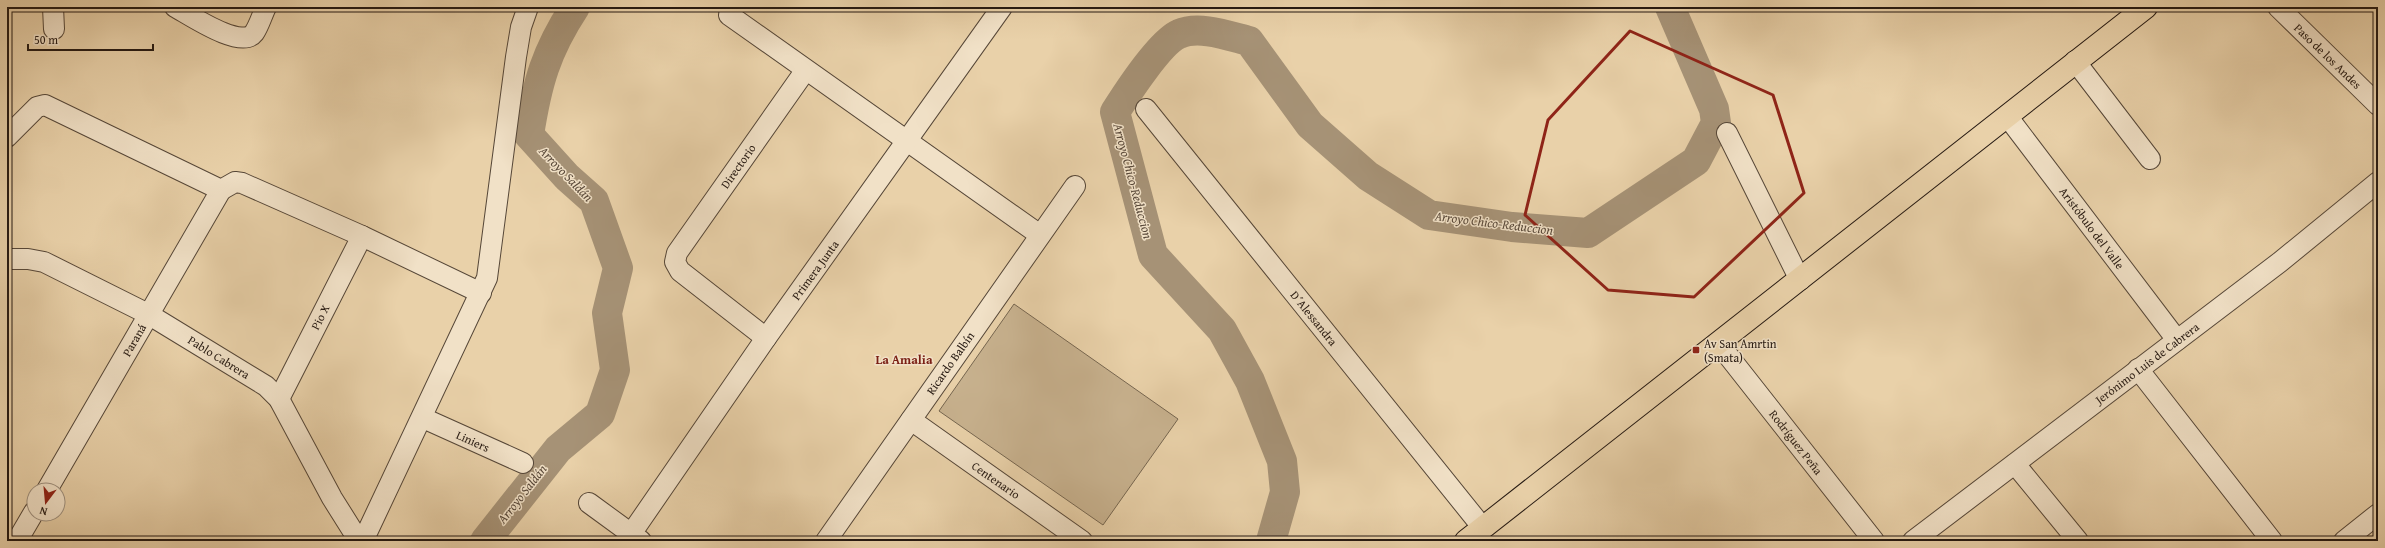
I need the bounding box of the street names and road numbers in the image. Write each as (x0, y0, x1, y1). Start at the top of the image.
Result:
street label: Paso de los Andes (2290, 19, 2366, 93)
street label: Directorio (716, 140, 760, 192)
street label: Aristóbulo del Valle (2055, 183, 2129, 273)
street label: Primera Junta (787, 236, 843, 303)
street label: D´Alessandra (1287, 287, 1342, 349)
street label: Pio X (307, 301, 334, 332)
street label: Jerónimo Luis de Cabrera (2090, 318, 2203, 409)
street label: Paraná (118, 320, 150, 359)
street label: Ricardo Balbín (922, 328, 978, 398)
street label: Pablo Cabrera (185, 331, 253, 383)
street label: Rodríguez Peña (1765, 406, 1827, 478)
street label: Liniers (454, 426, 493, 456)
street label: Centenario (968, 457, 1024, 503)

